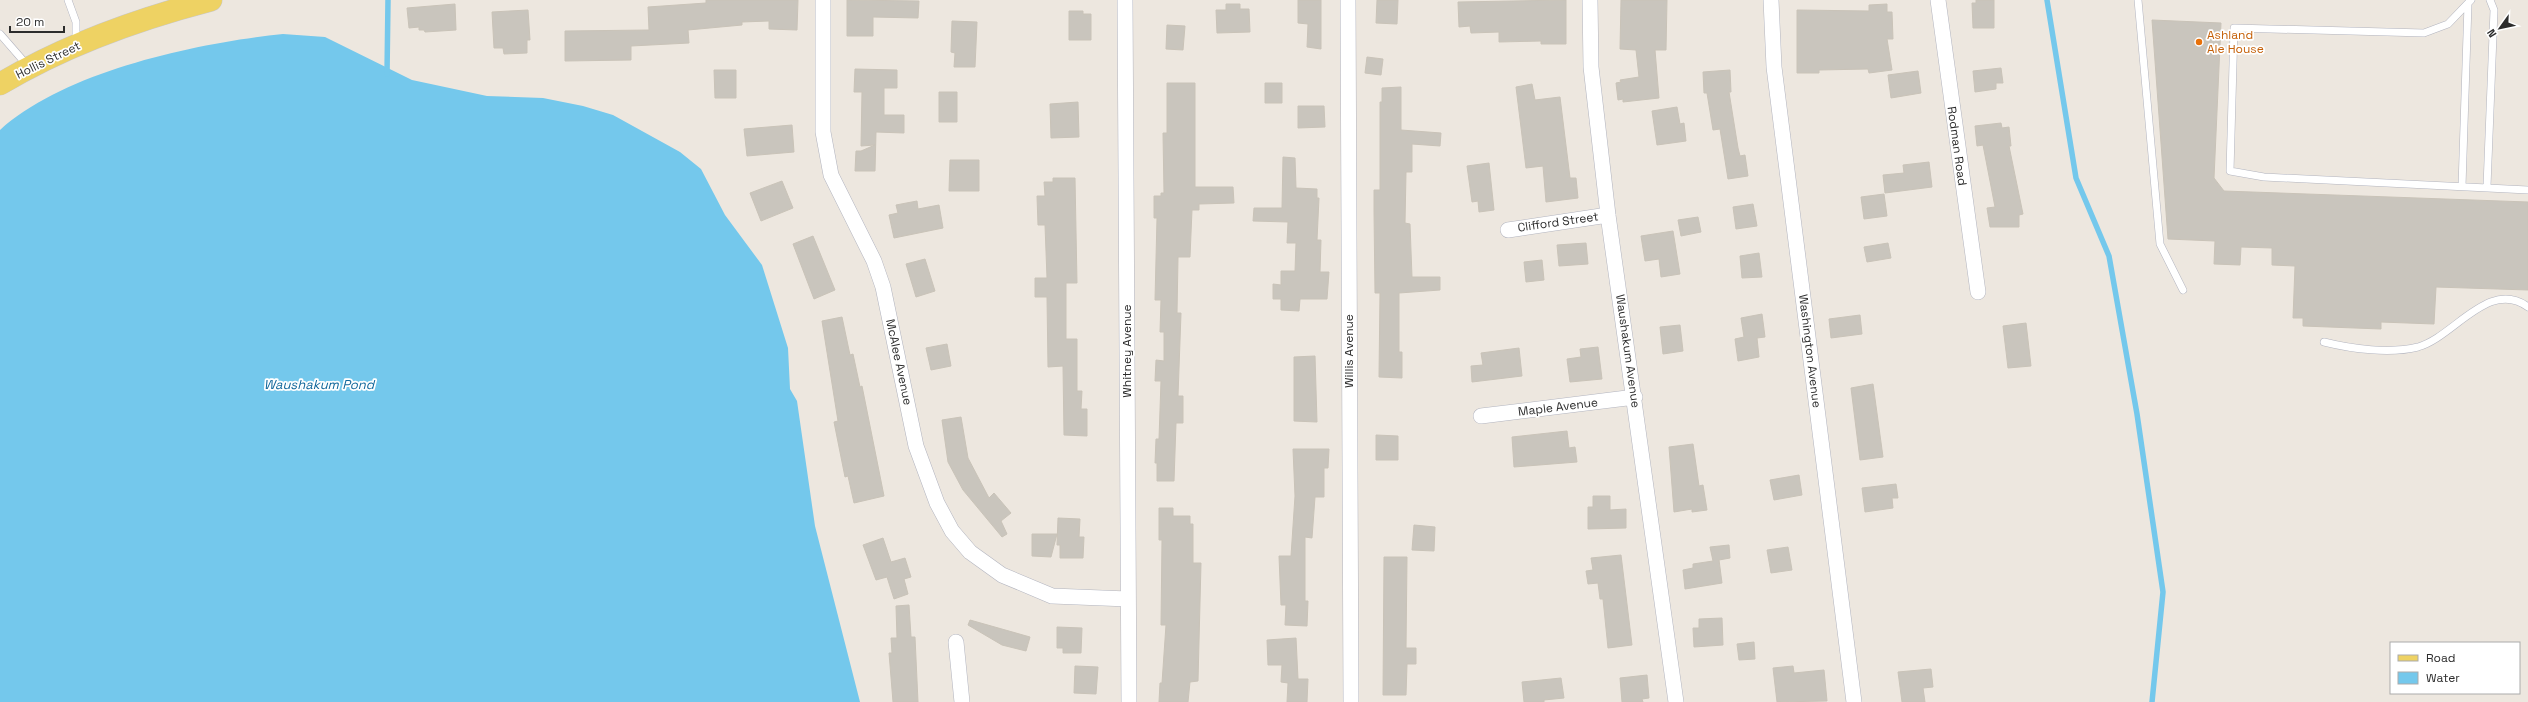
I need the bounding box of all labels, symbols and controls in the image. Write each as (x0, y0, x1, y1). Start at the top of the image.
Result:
scale bar (10, 8, 64, 34)
north arrow (2480, 8, 2520, 48)
text: 20 m (16, 14, 44, 30)
place label: Ashland Ale House (2207, 27, 2264, 57)
text: N (2484, 27, 2499, 40)
street label: Hollis Street (13, 37, 83, 83)
marker: Ashland Ale House (2194, 37, 2204, 47)
street label: Rodman Road (1944, 105, 1970, 187)
street label: Clifford Street (1516, 208, 1600, 236)
street label: Waushakum Avenue (1612, 293, 1644, 409)
street label: Washington Avenue (1795, 293, 1825, 409)
street label: Whitney Avenue (1119, 304, 1135, 398)
street label: Willis Avenue (1341, 314, 1357, 388)
street label: McAlee Avenue (882, 318, 916, 406)
water label: Waushakum Pond (264, 376, 376, 393)
street label: Maple Avenue (1517, 394, 1599, 420)
legend (2390, 642, 2520, 694)
text: Road (2426, 650, 2455, 666)
text: Water (2426, 670, 2460, 686)

